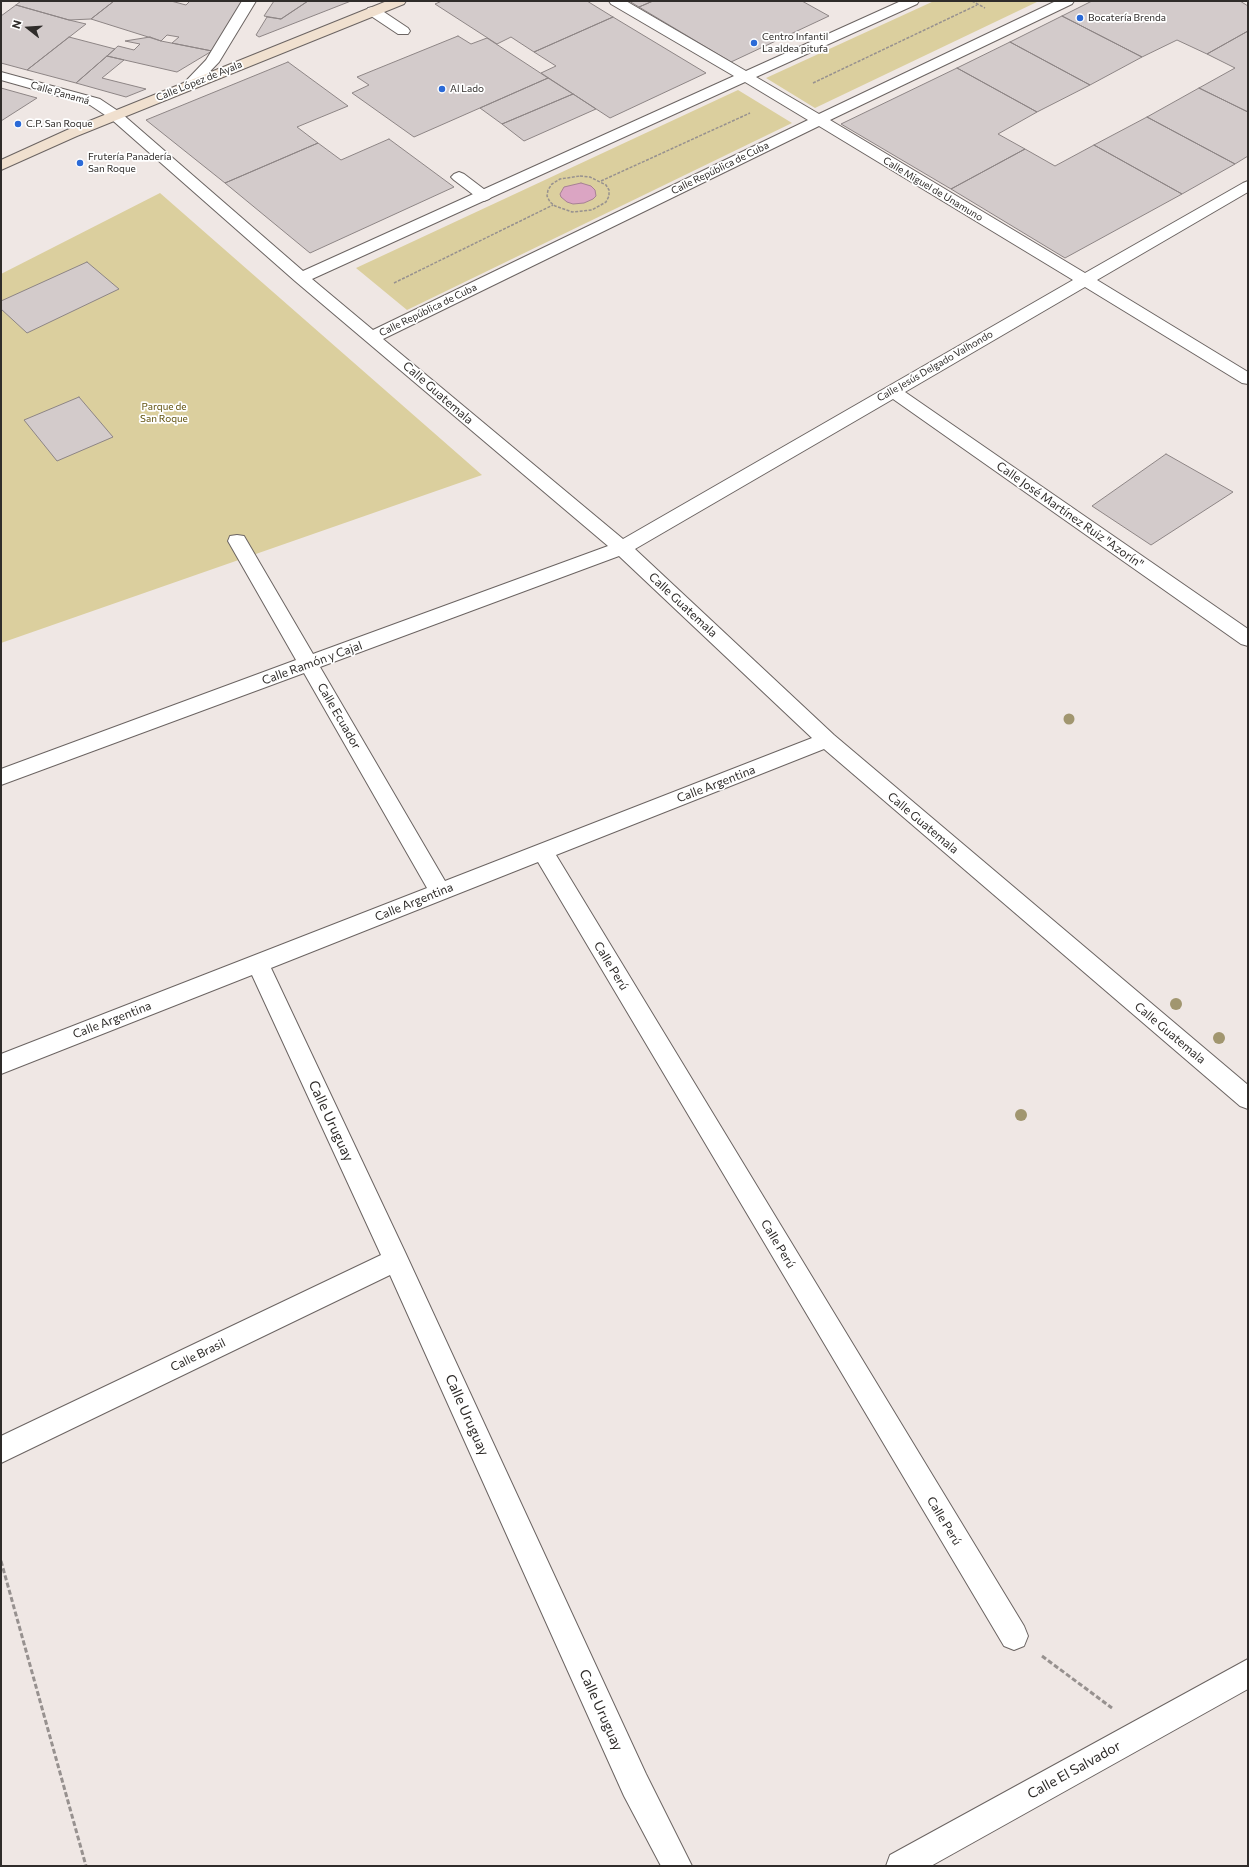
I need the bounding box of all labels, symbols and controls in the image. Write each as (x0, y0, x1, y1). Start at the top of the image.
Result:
north arrow (8, 8, 48, 48)
place label: Bocatería Brenda (1088, 12, 1166, 24)
marker: Bocatería Brenda (1075, 13, 1085, 23)
text: N (9, 19, 23, 30)
place label: Centro Infantil La aldea pitufa (762, 31, 828, 54)
marker: Centro Infantil La aldea pitufa (749, 38, 759, 48)
street label: Calle López de Ayala (154, 58, 244, 104)
street label: Calle Panamá (29, 79, 91, 107)
place label: Al Lado (450, 83, 484, 95)
marker: Al Lado (437, 84, 447, 94)
place label: C.P. San Roque (26, 118, 93, 130)
marker: C.P. San Roque (13, 119, 23, 129)
street label: Calle República de Cuba (669, 139, 771, 197)
place label: Frutería Panadería San Roque (88, 151, 171, 174)
street label: Calle Miguel de Unamuno (881, 154, 985, 224)
marker: Frutería Panadería San Roque (75, 158, 85, 168)
street label: Calle República de Cuba (377, 281, 479, 339)
street label: Calle Jesús Delgado Valhondo (875, 328, 995, 404)
street label: Calle Guatemala (400, 359, 476, 427)
park label: Parque de San Roque (140, 401, 188, 424)
street label: Calle José Martínez Ruiz "Azorín" (994, 459, 1146, 571)
street label: Calle Guatemala (646, 570, 720, 640)
street label: Calle Ramón y Cajal (260, 638, 364, 688)
street label: Calle Ecuador (314, 680, 364, 752)
street label: Calle Argentina (675, 762, 757, 806)
street label: Calle Guatemala (885, 789, 961, 857)
street label: Calle Argentina (373, 880, 455, 924)
street label: Calle Perú (591, 939, 631, 993)
street label: Calle Argentina (71, 998, 153, 1042)
street label: Calle Guatemala (1132, 999, 1208, 1067)
street label: Calle Uruguay (305, 1078, 357, 1164)
street label: Calle Perú (758, 1217, 798, 1271)
street label: Calle Brasil (168, 1335, 228, 1375)
street label: Calle Uruguay (442, 1372, 492, 1458)
street label: Calle Perú (924, 1494, 964, 1548)
street label: Calle Uruguay (576, 1667, 626, 1753)
street label: Calle El Salvador (1024, 1737, 1124, 1803)

